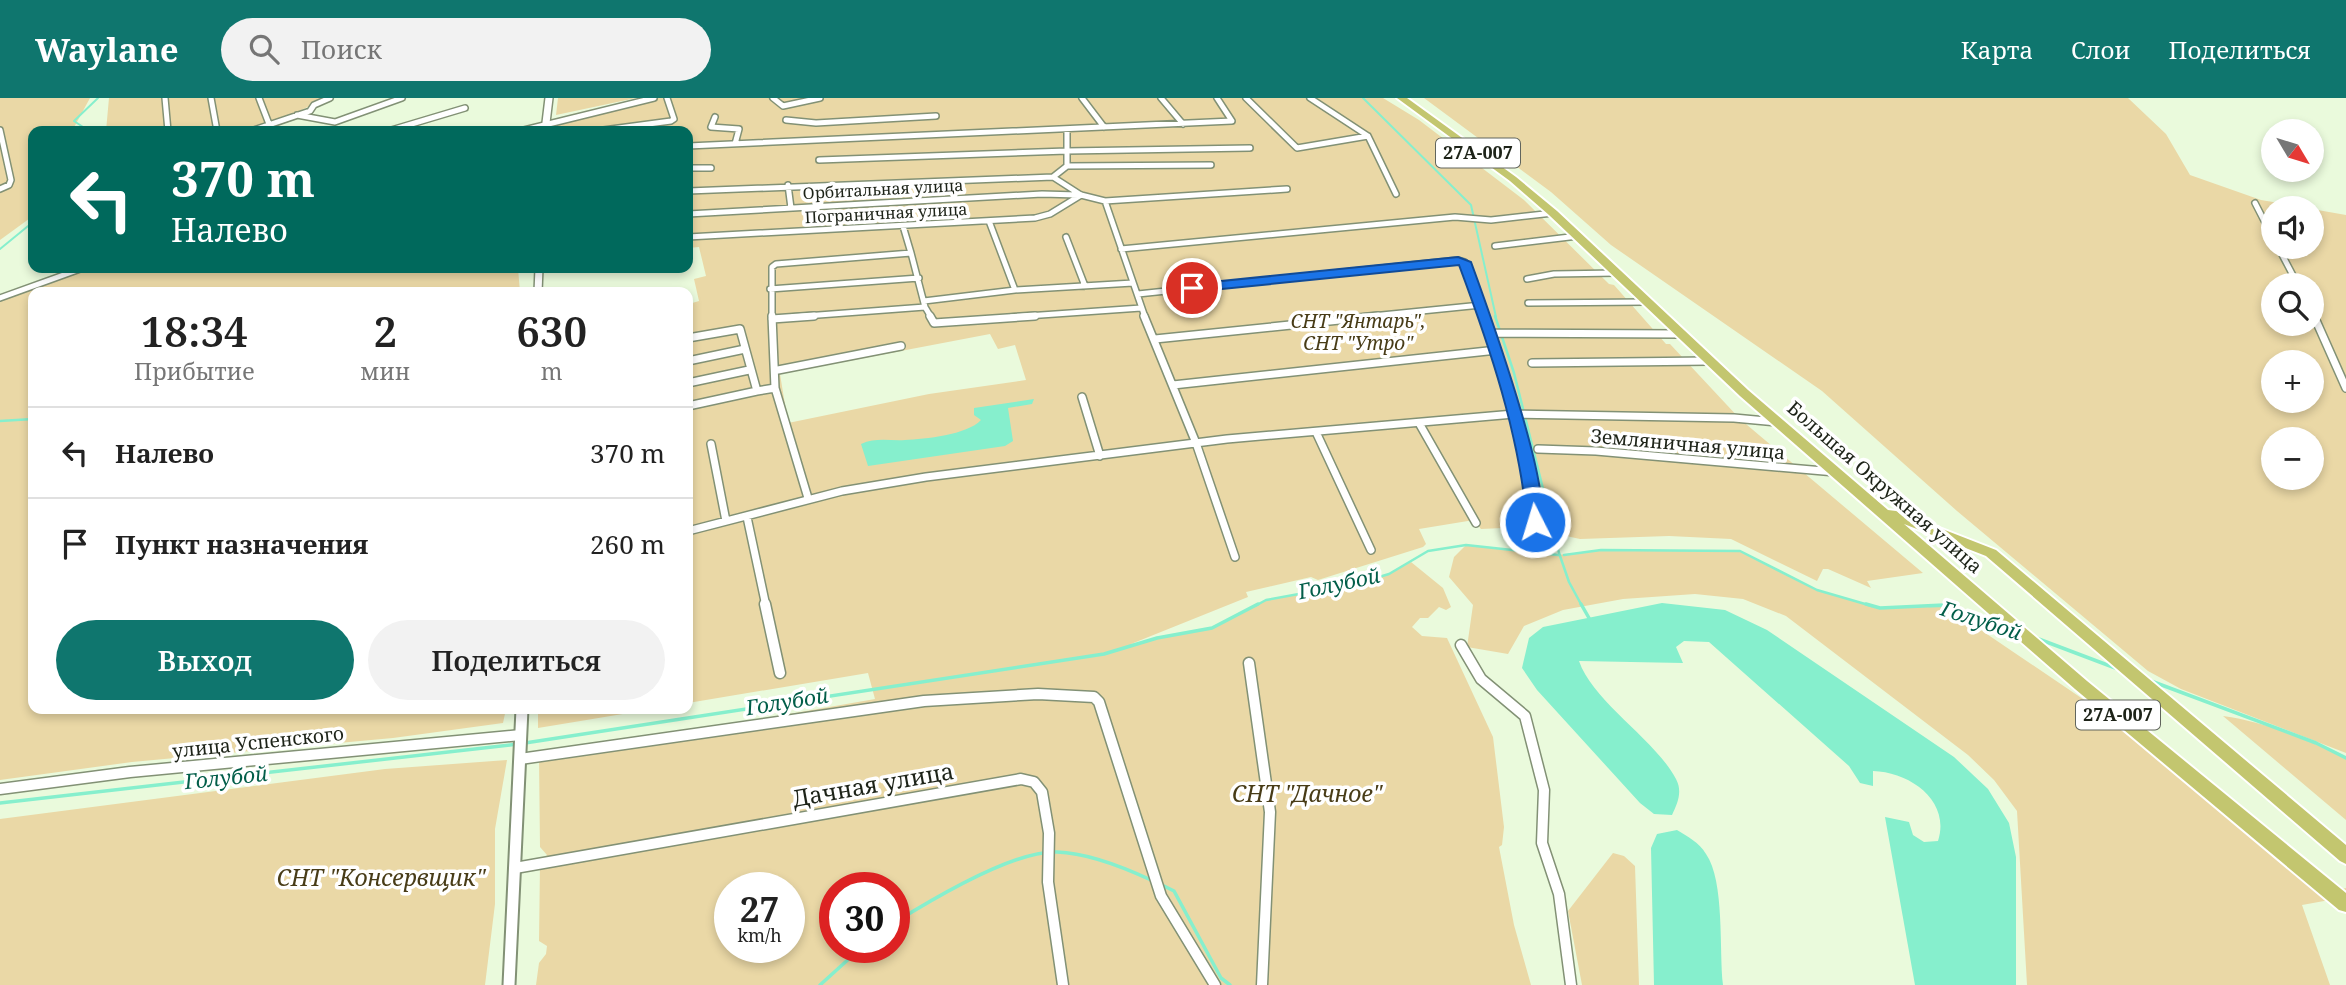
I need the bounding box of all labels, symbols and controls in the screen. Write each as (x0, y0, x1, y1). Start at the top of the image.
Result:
search box (221, 18, 711, 81)
text: Waylane (35, 27, 179, 72)
icon: search (245, 30, 283, 68)
text: Поиск (301, 31, 382, 67)
text: Карта (1961, 33, 2033, 66)
text: Слои (2071, 33, 2131, 66)
text: Поделиться (2169, 33, 2311, 66)
north arrow (2261, 119, 2324, 182)
map controls (2261, 119, 2324, 490)
road number: 27А-007 (1436, 138, 1520, 168)
text: 370 m (171, 145, 315, 211)
icon: left (56, 154, 147, 245)
street label: Орбитальная улица (802, 174, 964, 204)
button: sound (2261, 196, 2324, 259)
street label: Пограничная улица (804, 198, 968, 228)
text: Налево (171, 208, 288, 251)
pin (1162, 258, 1222, 318)
icon: arrive (1173, 269, 1211, 307)
button: search (2261, 273, 2324, 336)
text: 18:34 (141, 302, 248, 359)
text: 2 (373, 302, 397, 359)
text: 630 (516, 302, 587, 359)
park label: СНТ "Янтарь", СНТ "Утро" (1291, 308, 1425, 356)
button: + (2261, 350, 2324, 413)
text: Прибытие (134, 355, 254, 387)
text: мин (360, 355, 410, 387)
text: m (541, 355, 562, 387)
street label: Большая Окружная улица (1782, 395, 1988, 579)
street label: Земляничная улица (1590, 423, 1786, 465)
button: − (2261, 427, 2324, 490)
icon: left (56, 434, 94, 472)
text: Налево (115, 435, 214, 471)
text: 370 m (590, 435, 665, 471)
position arrow (1498, 485, 1572, 559)
icon: arrive (56, 525, 94, 563)
text: Пункт назначения (115, 526, 368, 562)
text: 260 m (590, 526, 665, 562)
water label: Голубой (1294, 561, 1383, 606)
water label: Голубой (1936, 594, 2026, 646)
button: Выход (56, 620, 354, 700)
button: Поделиться (368, 620, 665, 700)
water label: Голубой (742, 681, 831, 722)
road number: 27А-007 (2076, 700, 2160, 730)
street label: улица Успенского (171, 720, 345, 764)
street label: Дачная улица (790, 754, 956, 814)
water label: Голубой (182, 759, 269, 795)
park label: СНТ "Дачное" (1232, 777, 1384, 809)
park label: СНТ "Консервщик" (277, 861, 487, 893)
speed limit sign: 30 (819, 872, 910, 963)
text: 27 (740, 885, 779, 932)
text: km/h (737, 923, 782, 947)

